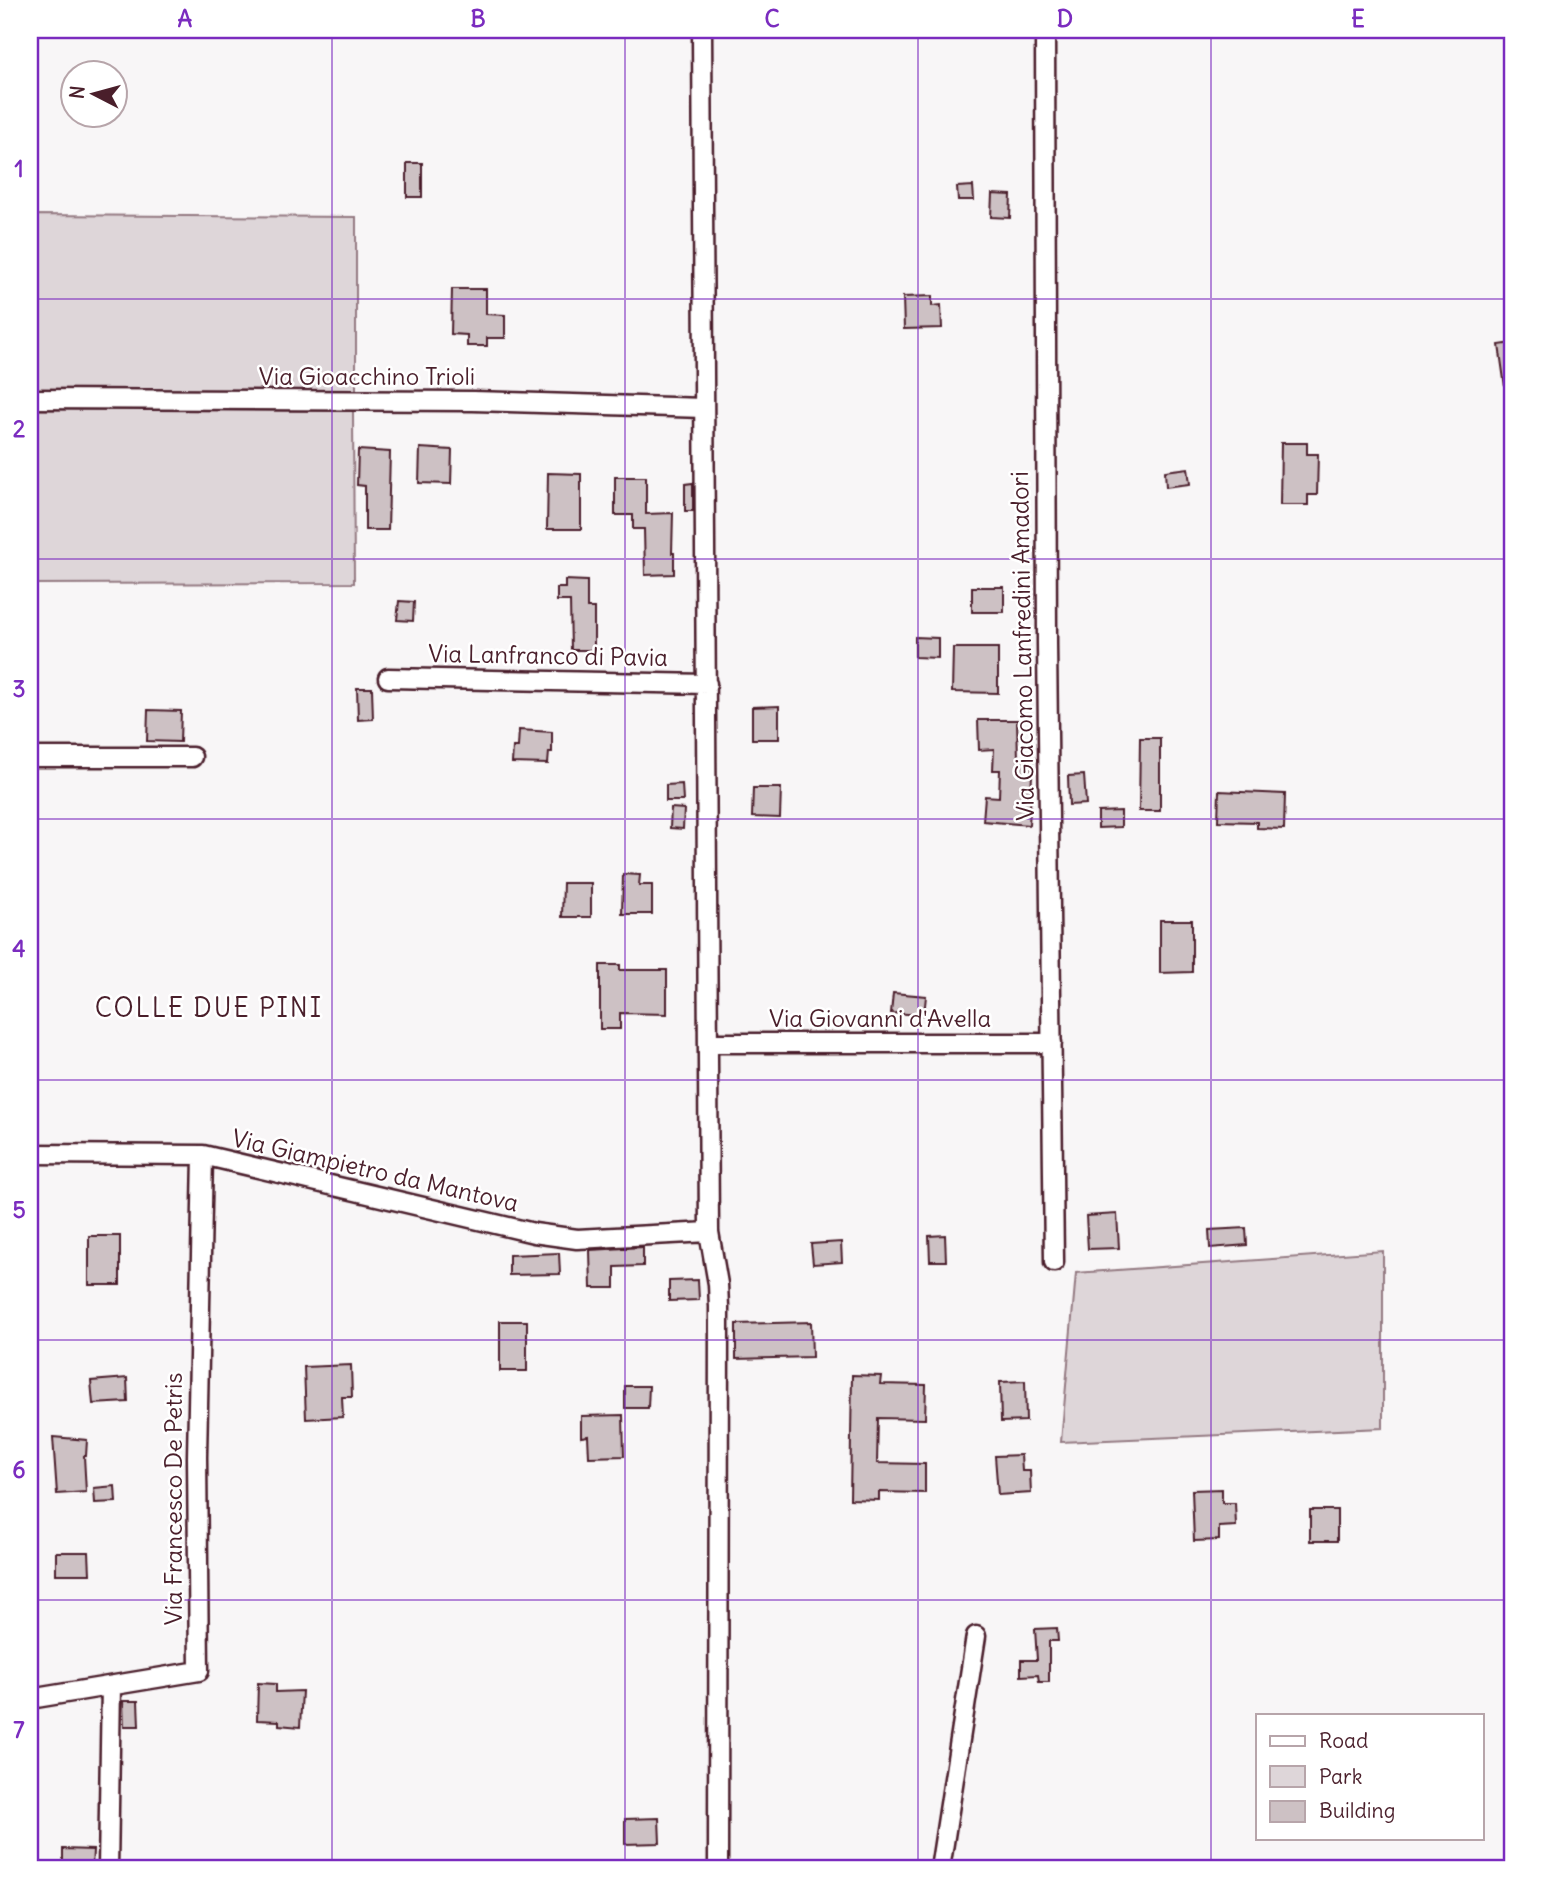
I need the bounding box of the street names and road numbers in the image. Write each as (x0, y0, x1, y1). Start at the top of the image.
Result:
street label: Via Gioacchino Trioli (259, 361, 475, 391)
street label: Via Giacomo Lanfredini Amadori (1004, 471, 1040, 821)
street label: Via Lanfranco di Pavia (428, 638, 668, 672)
street label: Via Giovanni d'Avella (769, 1003, 991, 1033)
street label: Via Giampietro da Mantova (229, 1122, 521, 1218)
street label: Via Francesco De Petris (158, 1373, 188, 1625)

